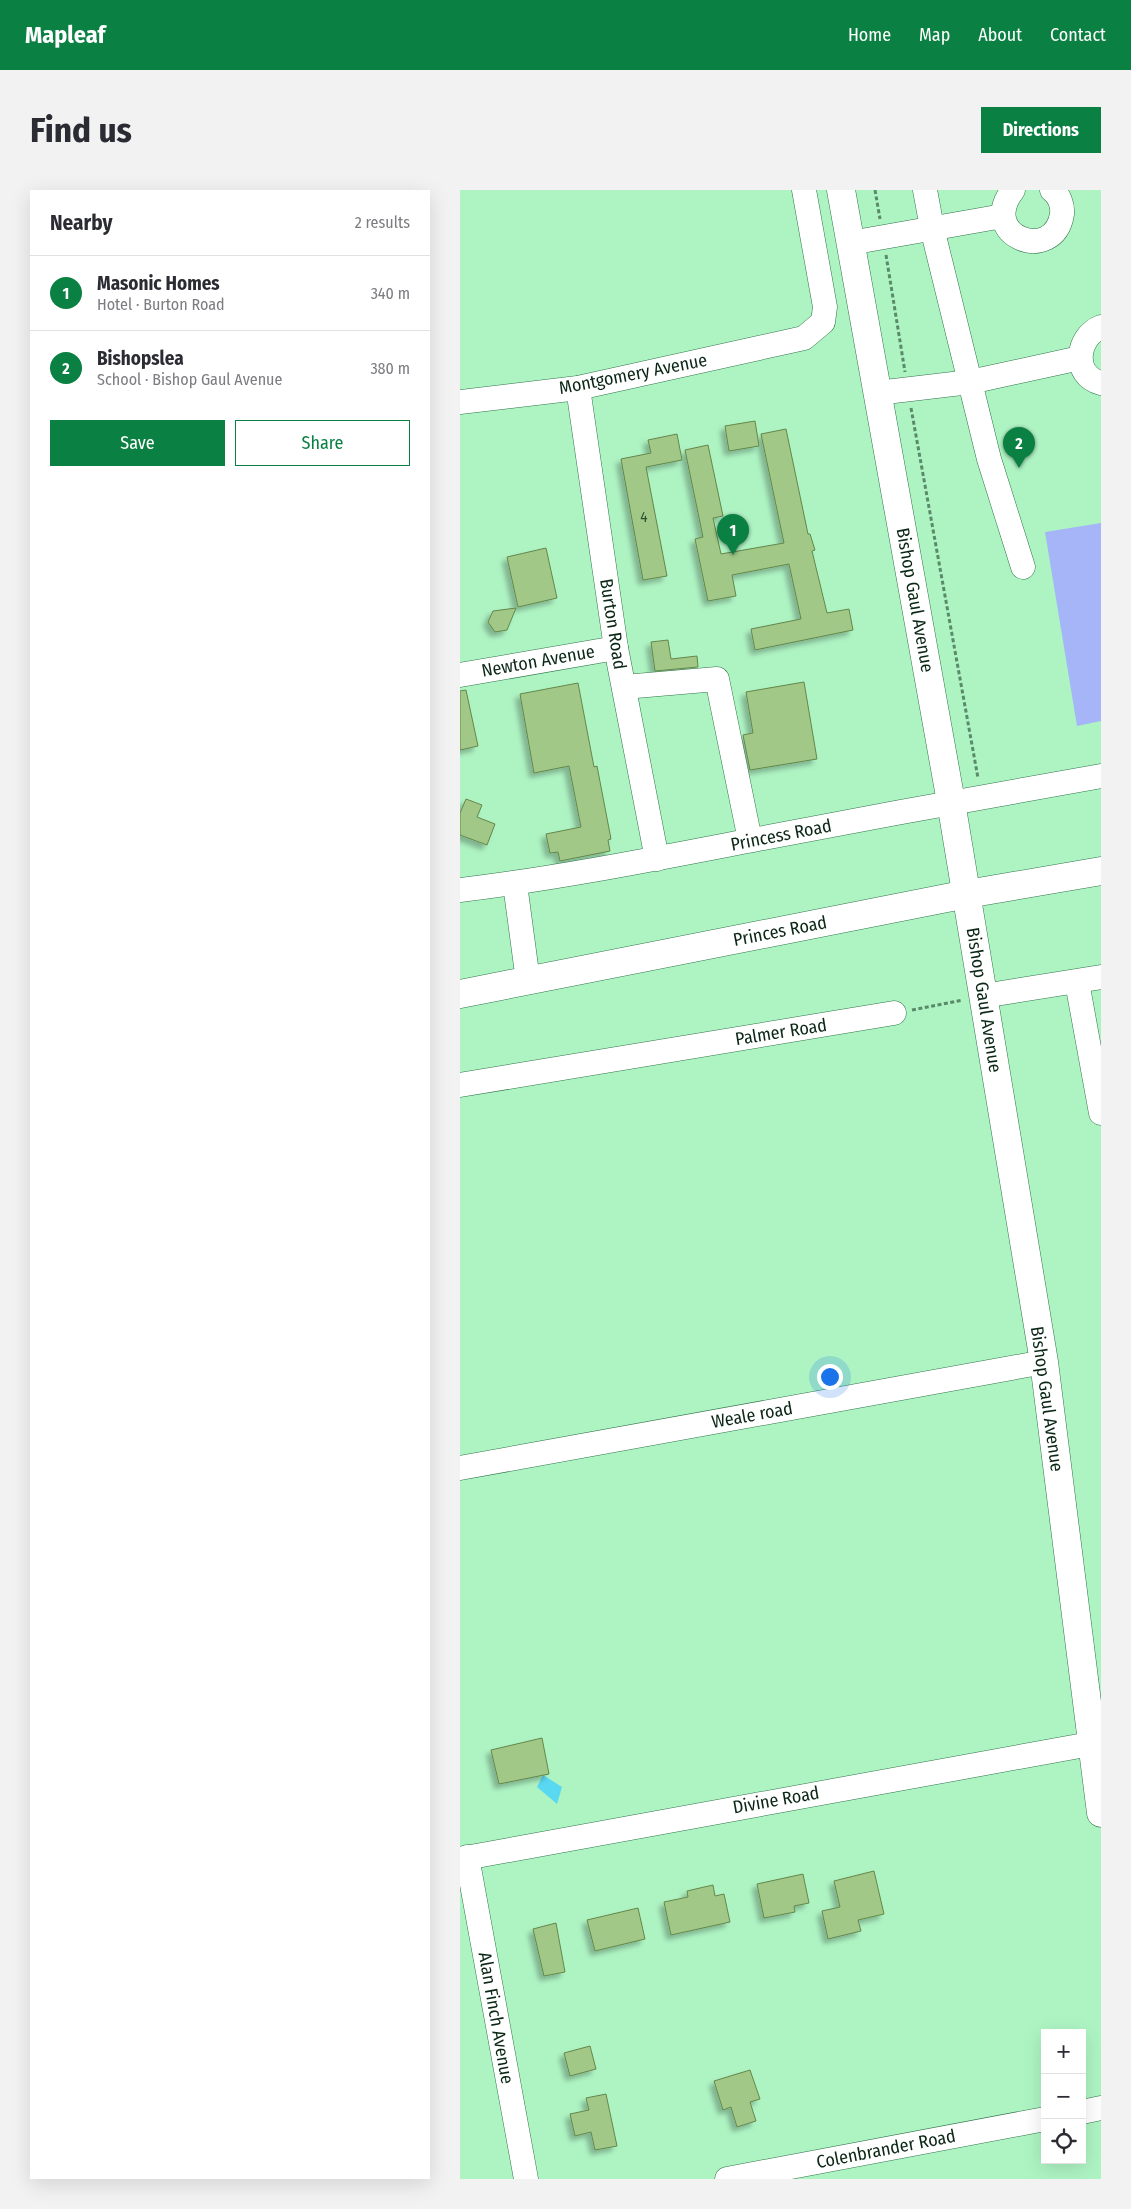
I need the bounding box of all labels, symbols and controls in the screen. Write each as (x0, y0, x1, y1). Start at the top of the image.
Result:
text: Mapleaf (25, 21, 105, 49)
text: Home (848, 24, 891, 46)
text: Map (919, 24, 950, 46)
text: About (978, 24, 1022, 46)
text: Contact (1050, 24, 1106, 46)
button: Directions (981, 107, 1101, 153)
text: Find us (30, 109, 132, 151)
text: Nearby (50, 210, 112, 236)
text: 2 results (355, 213, 410, 232)
text: Masonic Homes (97, 272, 220, 295)
text: 1 (63, 284, 69, 303)
text: 340 m (371, 284, 410, 303)
text: Hotel · Burton Road (97, 295, 225, 314)
text: Bishopslea (97, 347, 184, 370)
street label: Montgomery Avenue (557, 349, 709, 399)
text: 2 (62, 359, 70, 378)
text: 380 m (370, 359, 410, 378)
text: School · Bishop Gaul Avenue (97, 370, 282, 389)
button: Save (50, 420, 225, 466)
button: Share (235, 420, 410, 466)
pin: 2 (1003, 427, 1035, 468)
house number: 4 (640, 508, 648, 526)
pin: 1 (717, 514, 749, 555)
street label: Bishop Gaul Avenue (891, 526, 939, 674)
street label: Burton Road (595, 577, 631, 671)
street label: Newton Avenue (480, 640, 596, 682)
street label: Princess Road (729, 814, 833, 856)
street label: Princes Road (731, 911, 829, 951)
street label: Bishop Gaul Avenue (962, 926, 1006, 1074)
street label: Palmer Road (734, 1014, 828, 1050)
street label: Bishop Gaul Avenue (1026, 1325, 1068, 1473)
your location (817, 1364, 843, 1390)
street label: Weale road (710, 1397, 794, 1433)
street label: Divine Road (731, 1782, 821, 1818)
street label: Alan Finch Avenue (474, 1950, 518, 2086)
map controls (1041, 2029, 1086, 2164)
button: + (1041, 2029, 1086, 2074)
button: − (1041, 2074, 1086, 2119)
button: locate (1041, 2119, 1086, 2164)
street label: Colenbrander Road (815, 2125, 957, 2173)

